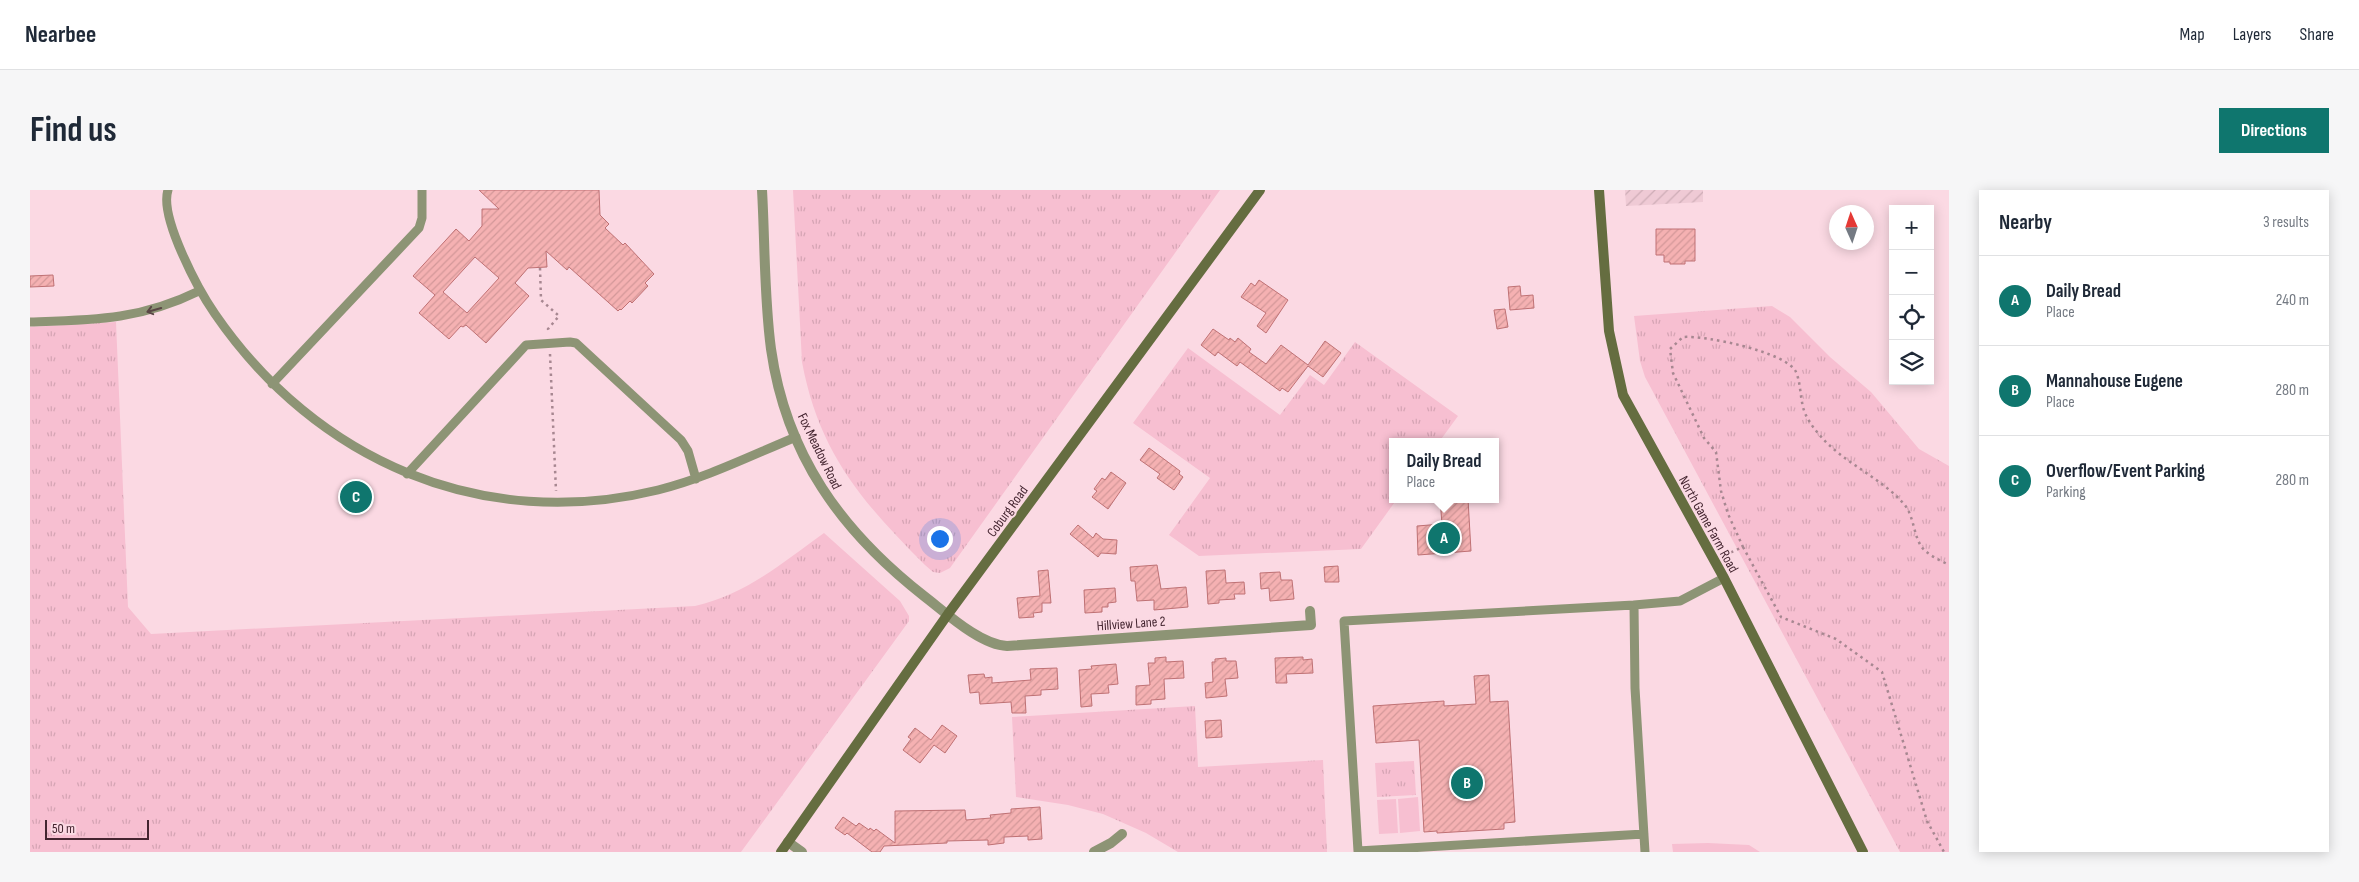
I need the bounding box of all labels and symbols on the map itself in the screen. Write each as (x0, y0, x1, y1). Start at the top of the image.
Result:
north arrow (1829, 205, 1874, 250)
one-way arrow (146, 305, 162, 315)
street label: Fox Meadow Road (794, 410, 845, 492)
street label: North Game Farm Road (1675, 473, 1742, 576)
pin: C (340, 478, 372, 516)
street label: Coburg Road (983, 482, 1032, 540)
pin: A (1428, 519, 1460, 557)
your location (927, 526, 953, 552)
street label: Hillview Lane 2 (1096, 613, 1166, 634)
pin: B (1451, 764, 1483, 802)
scale bar (45, 817, 149, 840)

